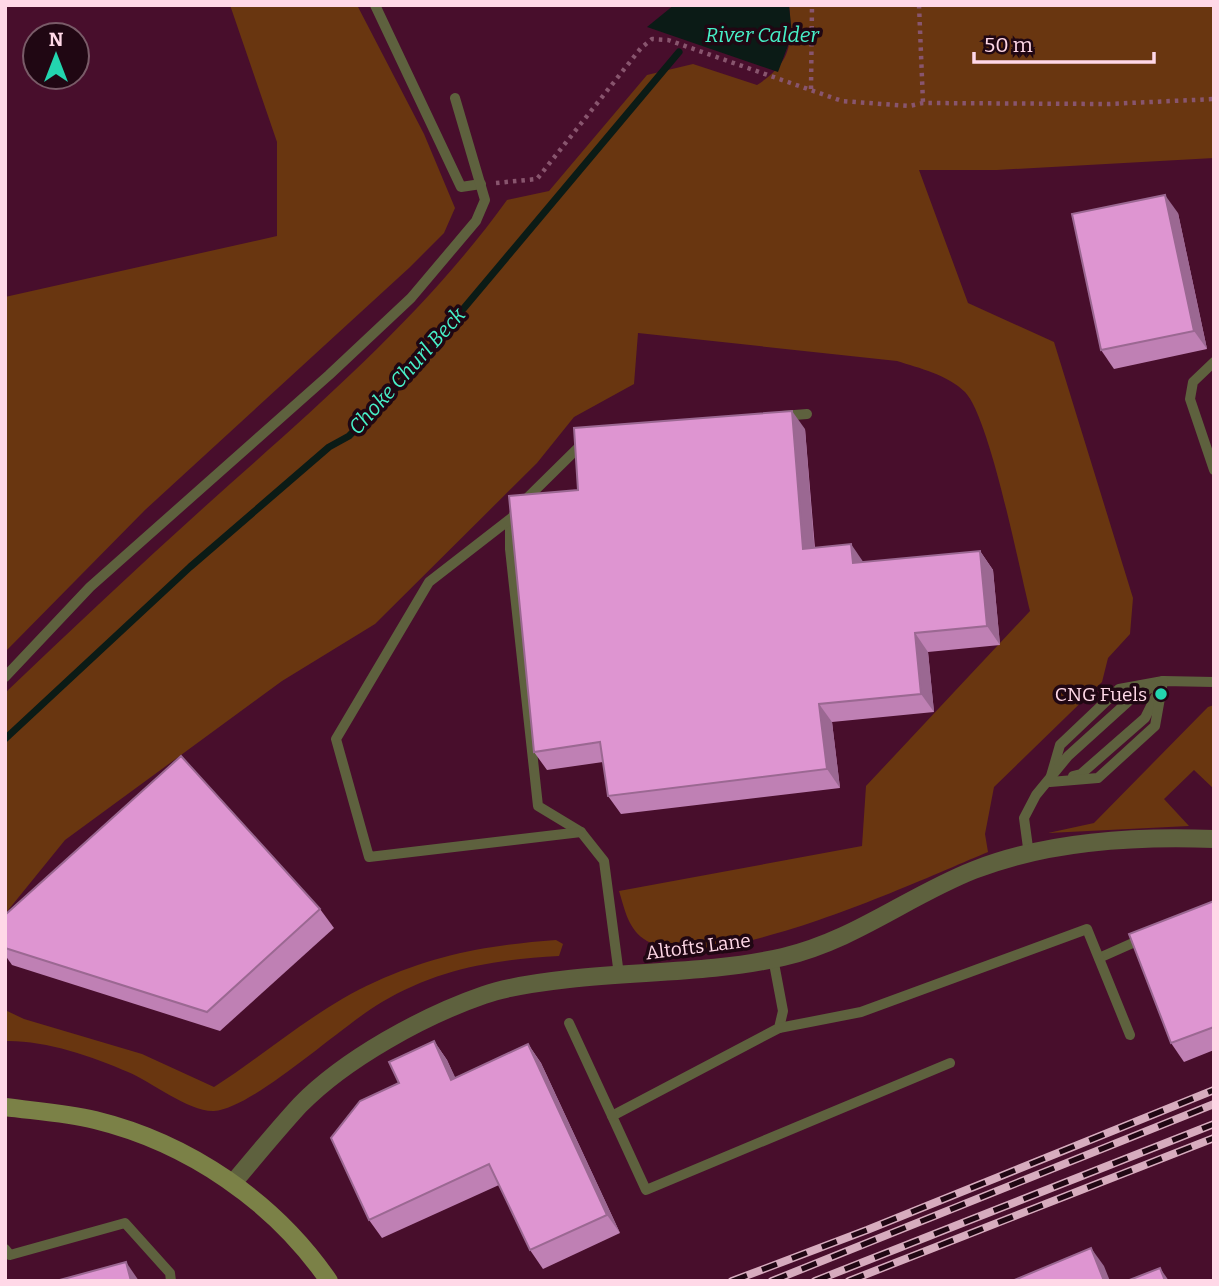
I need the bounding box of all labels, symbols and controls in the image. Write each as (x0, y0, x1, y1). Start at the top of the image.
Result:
north arrow (21, 21, 91, 91)
scale bar (974, 21, 1154, 65)
water label: River Calder (705, 22, 820, 48)
text: N (49, 28, 64, 51)
text: 50 m (984, 32, 1033, 58)
water label: Choke Churl Beck (343, 302, 471, 440)
place label: CNG Fuels (1055, 683, 1147, 706)
marker: CNG Fuels (1153, 686, 1169, 702)
street label: Altofts Lane (644, 929, 752, 964)

